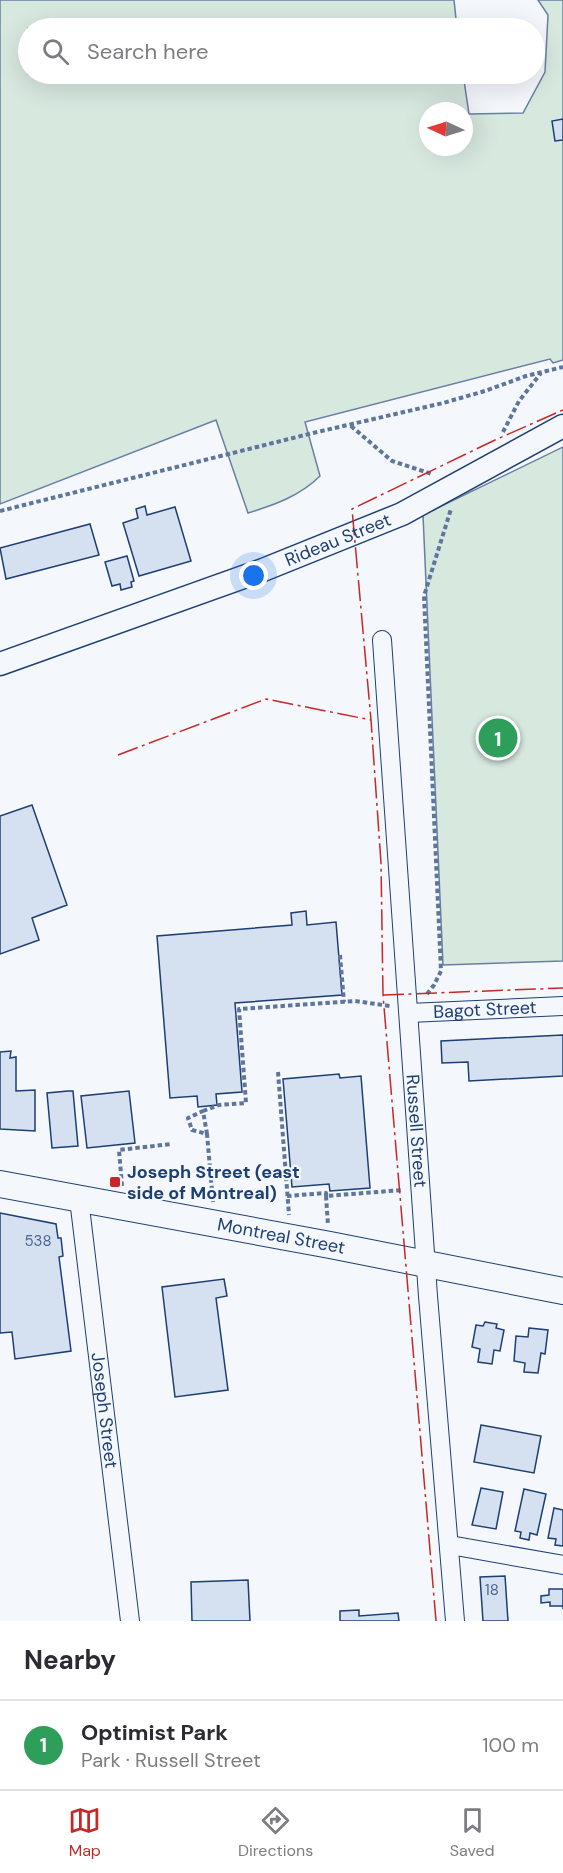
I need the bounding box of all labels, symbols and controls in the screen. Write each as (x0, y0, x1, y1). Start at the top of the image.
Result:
search box (18, 18, 545, 84)
icon: search (39, 35, 72, 68)
text: Search here (87, 37, 208, 66)
north arrow (419, 102, 473, 156)
street label: Rideau Street (281, 508, 395, 572)
your location (239, 561, 268, 590)
pin: 1 (478, 716, 518, 760)
street label: Bagot Street (433, 995, 537, 1024)
street label: Russell Street (400, 1073, 432, 1188)
place label: Joseph Street (east side of Montreal) (127, 1160, 300, 1205)
marker: Joseph Street (east side of Montreal) (108, 1175, 122, 1189)
street label: Montreal Street (215, 1212, 347, 1260)
house number: 538 (24, 1231, 52, 1251)
street label: Joseph Street (86, 1351, 123, 1470)
house number: 18 (485, 1580, 499, 1600)
text: Nearby (24, 1643, 116, 1677)
text: Optimist Park (81, 1718, 228, 1747)
text: 1 (40, 1732, 47, 1758)
text: 100 m (482, 1732, 539, 1758)
text: Park · Russell Street (81, 1747, 261, 1773)
tab: Map (68, 1804, 101, 1861)
tab: Directions (238, 1804, 313, 1861)
tab: Saved (450, 1804, 495, 1861)

